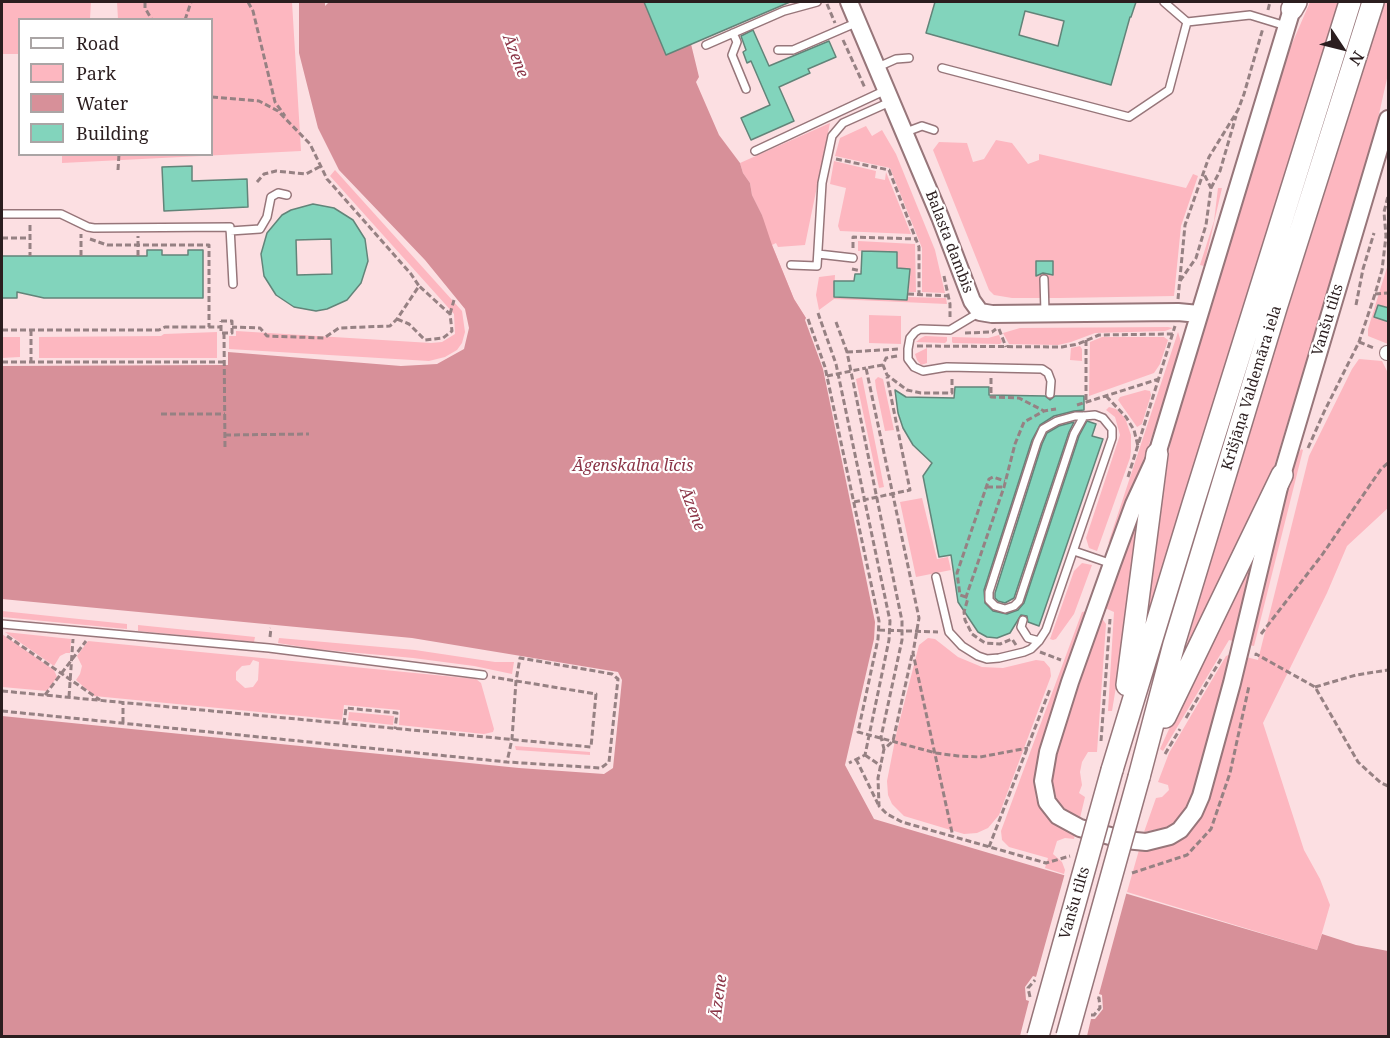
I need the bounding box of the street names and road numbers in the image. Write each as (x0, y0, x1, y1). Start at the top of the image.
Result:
street label: Balasta dambis (921, 188, 977, 296)
street label: Vanšu tilts (1309, 282, 1347, 358)
street label: Krišjāņa Valdemāra iela (1218, 303, 1286, 473)
street label: Vanšu tilts (1056, 865, 1094, 941)

